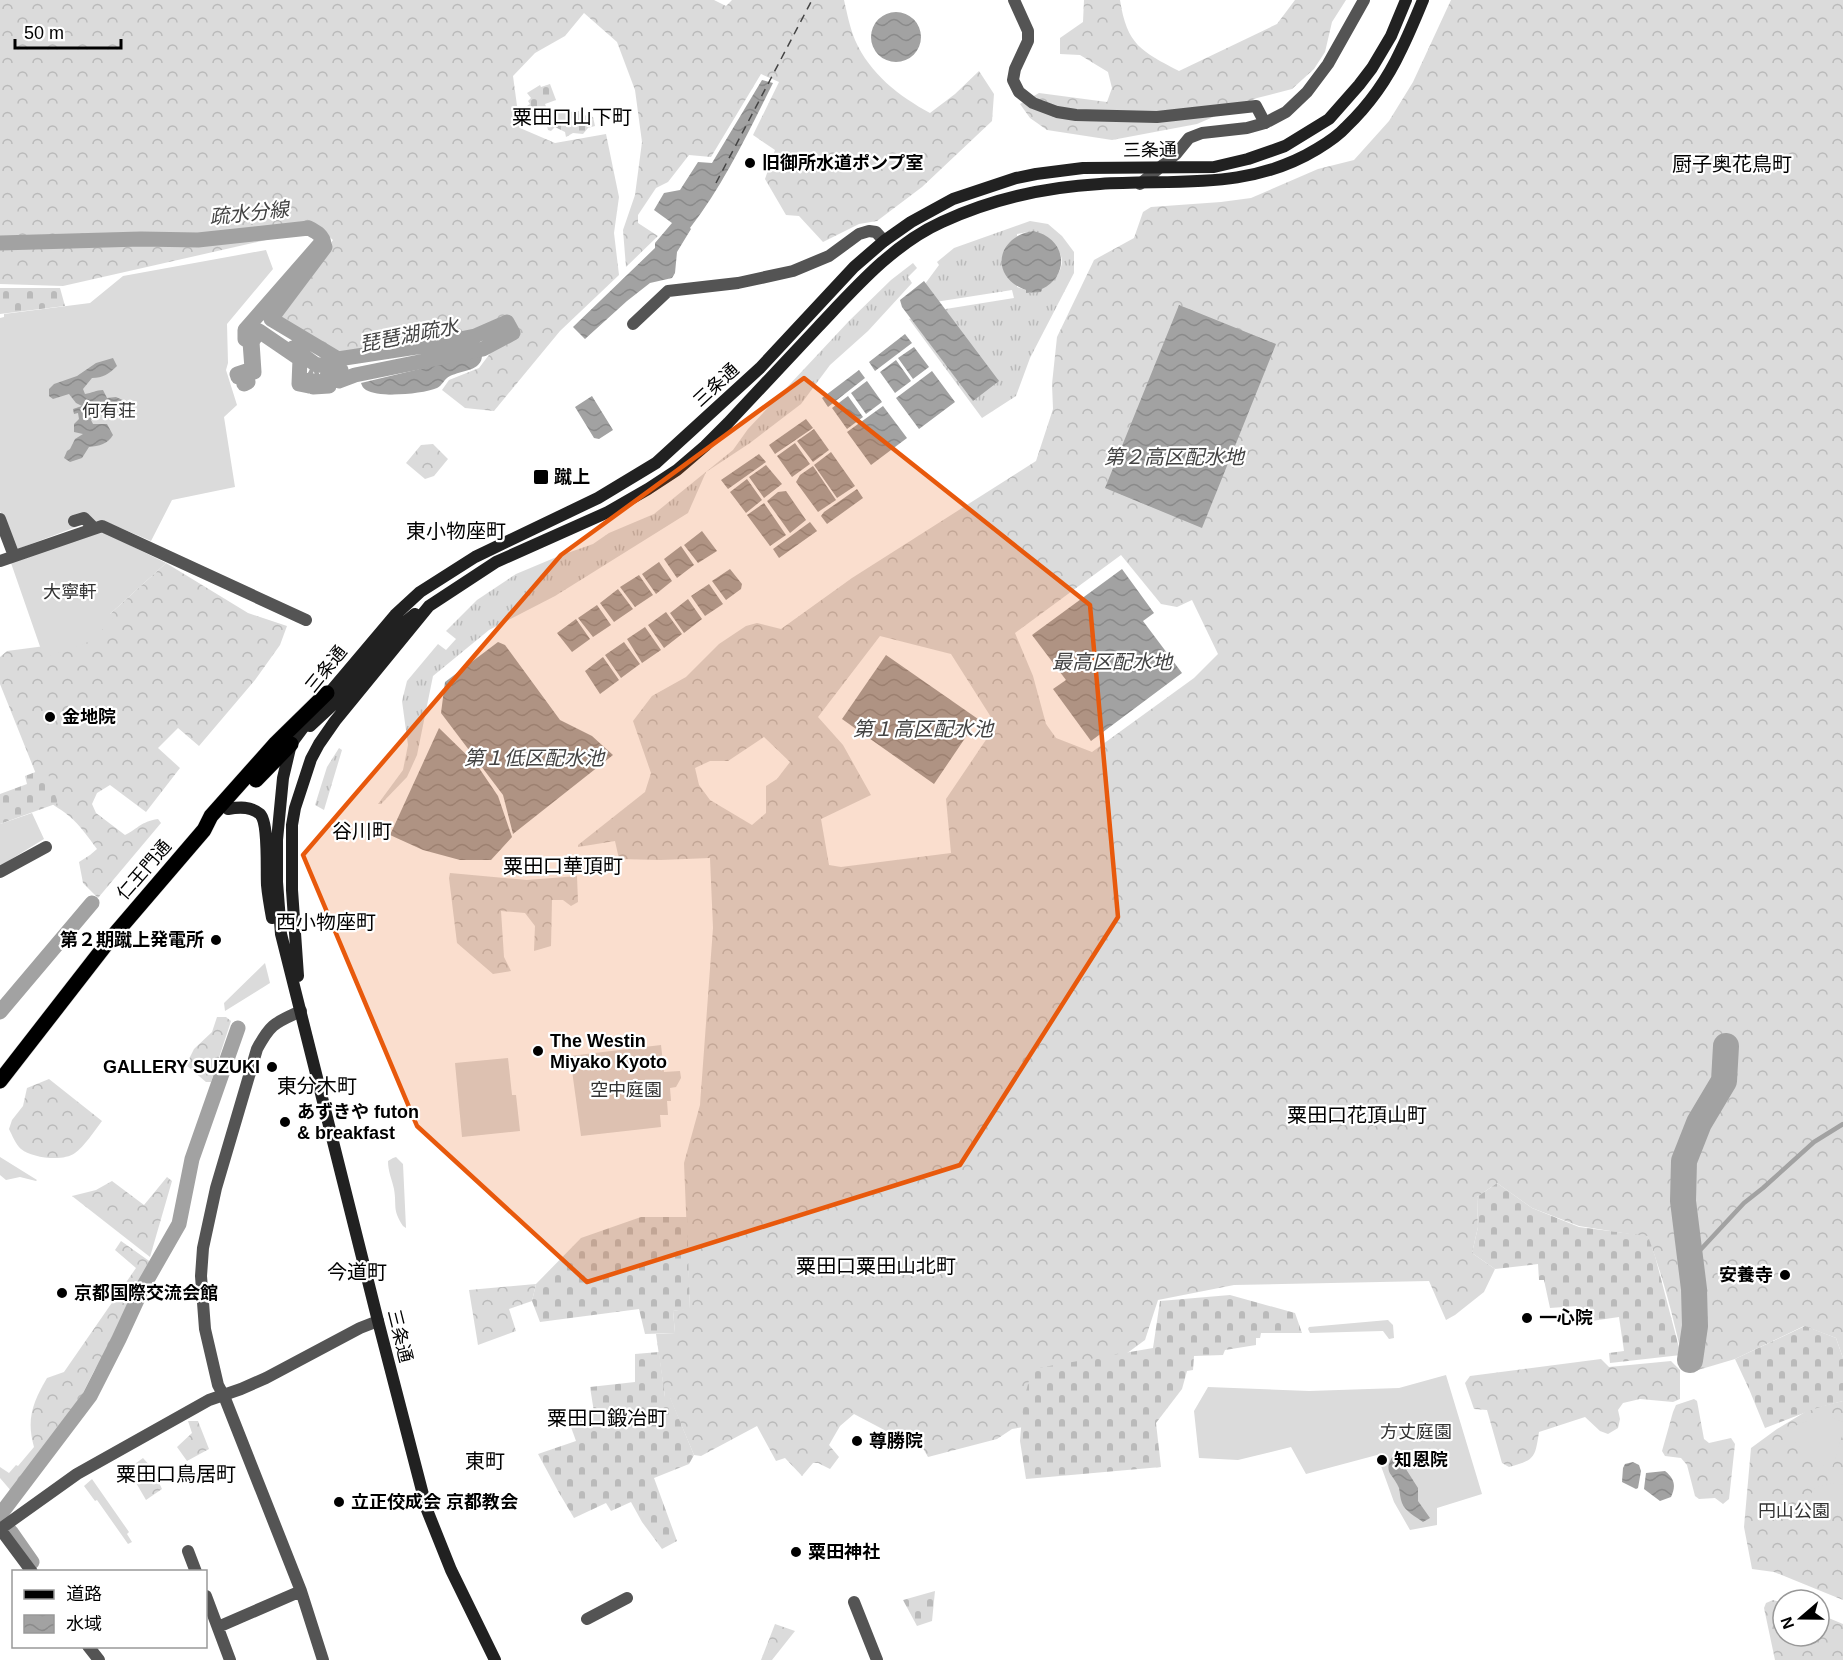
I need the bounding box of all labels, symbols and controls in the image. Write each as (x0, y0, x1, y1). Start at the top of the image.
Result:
scale bar (15, 12, 122, 50)
text: 50 m (24, 23, 64, 43)
district label: 粟田口山下町 (512, 106, 632, 128)
street label: 三条通 (1123, 140, 1177, 160)
place label: 旧御所水道ポンプ室 (762, 153, 923, 173)
district label: 厨子奥花鳥町 (1672, 153, 1792, 175)
marker: 旧御所水道ポンプ室 (743, 156, 757, 170)
water label: 疏水分線 (208, 198, 293, 228)
water label: 琵琶湖疏水 (358, 314, 462, 355)
street label: 三条通 (689, 359, 743, 411)
park label: 何有荘 (82, 401, 136, 421)
water label: 第２高区配水地 (1104, 446, 1246, 468)
place label: 蹴上 (554, 467, 590, 487)
marker: 蹴上 (532, 468, 550, 486)
district label: 東小物座町 (406, 520, 506, 542)
park label: 大寧軒 (43, 582, 97, 602)
street label: 三条通 (301, 642, 351, 696)
water label: 最高区配水地 (1052, 651, 1174, 673)
place label: 金地院 (62, 707, 116, 727)
marker: 金地院 (43, 710, 57, 724)
water label: 第１高区配水池 (853, 718, 995, 740)
water label: 第１低区配水池 (464, 747, 606, 769)
district label: 谷川町 (332, 820, 392, 842)
street label: 仁王門通 (113, 836, 175, 904)
district label: 粟田口華頂町 (503, 855, 623, 877)
district label: 西小物座町 (276, 911, 376, 933)
place label: 第２期蹴上発電所 (60, 930, 204, 950)
marker: 第２期蹴上発電所 (209, 933, 223, 947)
place label: The Westin Miyako Kyoto (550, 1031, 667, 1072)
marker: The Westin Miyako Kyoto (531, 1044, 545, 1058)
place label: GALLERY SUZUKI (103, 1057, 260, 1077)
marker: GALLERY SUZUKI (265, 1060, 279, 1074)
district label: 東分木町 (277, 1075, 357, 1097)
park label: 空中庭園 (590, 1080, 662, 1100)
place label: あずきや futon & breakfast (297, 1101, 419, 1143)
district label: 粟田口花頂山町 (1287, 1104, 1427, 1126)
marker: あずきや futon & breakfast (278, 1115, 292, 1129)
district label: 粟田口粟田山北町 (796, 1255, 956, 1277)
district label: 今道町 (327, 1261, 387, 1283)
place label: 安養寺 (1719, 1265, 1773, 1285)
marker: 安養寺 (1778, 1268, 1792, 1282)
place label: 京都国際交流会館 (74, 1283, 218, 1303)
marker: 京都国際交流会館 (55, 1286, 69, 1300)
street label: 三条通 (384, 1307, 416, 1365)
place label: 一心院 (1539, 1308, 1593, 1328)
marker: 一心院 (1520, 1311, 1534, 1325)
district label: 粟田口鍛冶町 (547, 1407, 667, 1429)
park label: 方丈庭園 (1380, 1422, 1452, 1442)
place label: 尊勝院 (869, 1431, 923, 1451)
marker: 尊勝院 (850, 1434, 864, 1448)
district label: 東町 (465, 1450, 505, 1472)
place label: 知恩院 (1394, 1450, 1448, 1470)
marker: 知恩院 (1375, 1453, 1389, 1467)
district label: 粟田口鳥居町 (116, 1463, 236, 1485)
place label: 立正佼成会 京都教会 (351, 1492, 518, 1512)
marker: 立正佼成会 京都教会 (332, 1495, 346, 1509)
park label: 円山公園 (1758, 1501, 1830, 1521)
place label: 粟田神社 (808, 1542, 880, 1562)
marker: 粟田神社 (789, 1545, 803, 1559)
legend (12, 1570, 207, 1648)
text: 道路 (66, 1584, 102, 1604)
north arrow (1771, 1588, 1831, 1648)
text: 水域 (66, 1614, 102, 1634)
text: N (1777, 1615, 1797, 1631)

